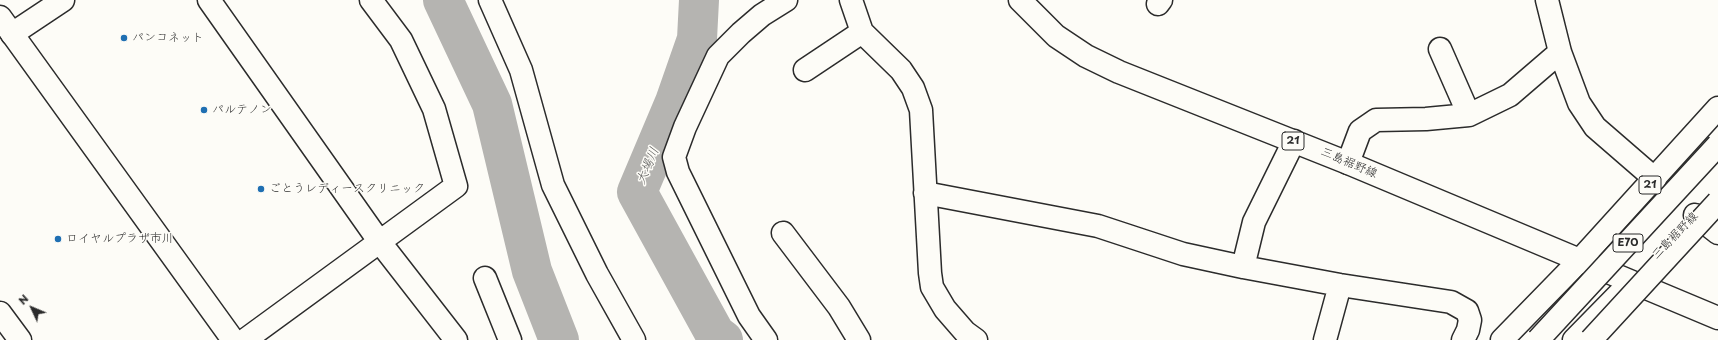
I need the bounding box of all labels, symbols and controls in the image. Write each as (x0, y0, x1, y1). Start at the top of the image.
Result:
place label: パンコネット (132, 31, 204, 45)
marker: パンコネット (119, 33, 129, 43)
place label: パルテノン (212, 103, 272, 117)
marker: パルテノン (199, 105, 209, 115)
road number: 21 (1282, 132, 1304, 150)
water label: 大場川 (633, 145, 663, 187)
street label: 三島裾野線 (1319, 145, 1379, 181)
road number: 21 (1639, 176, 1661, 194)
place label: ごとうレディースクリニック (269, 182, 425, 196)
marker: ごとうレディースクリニック (256, 184, 266, 194)
street label: 三島裾野線 (1649, 209, 1701, 263)
place label: ロイヤルプラザ市川 (66, 232, 174, 246)
marker: ロイヤルプラザ市川 (53, 234, 63, 244)
road number: E70 (1613, 234, 1643, 252)
north arrow (12, 288, 52, 328)
text: N (14, 290, 32, 308)

